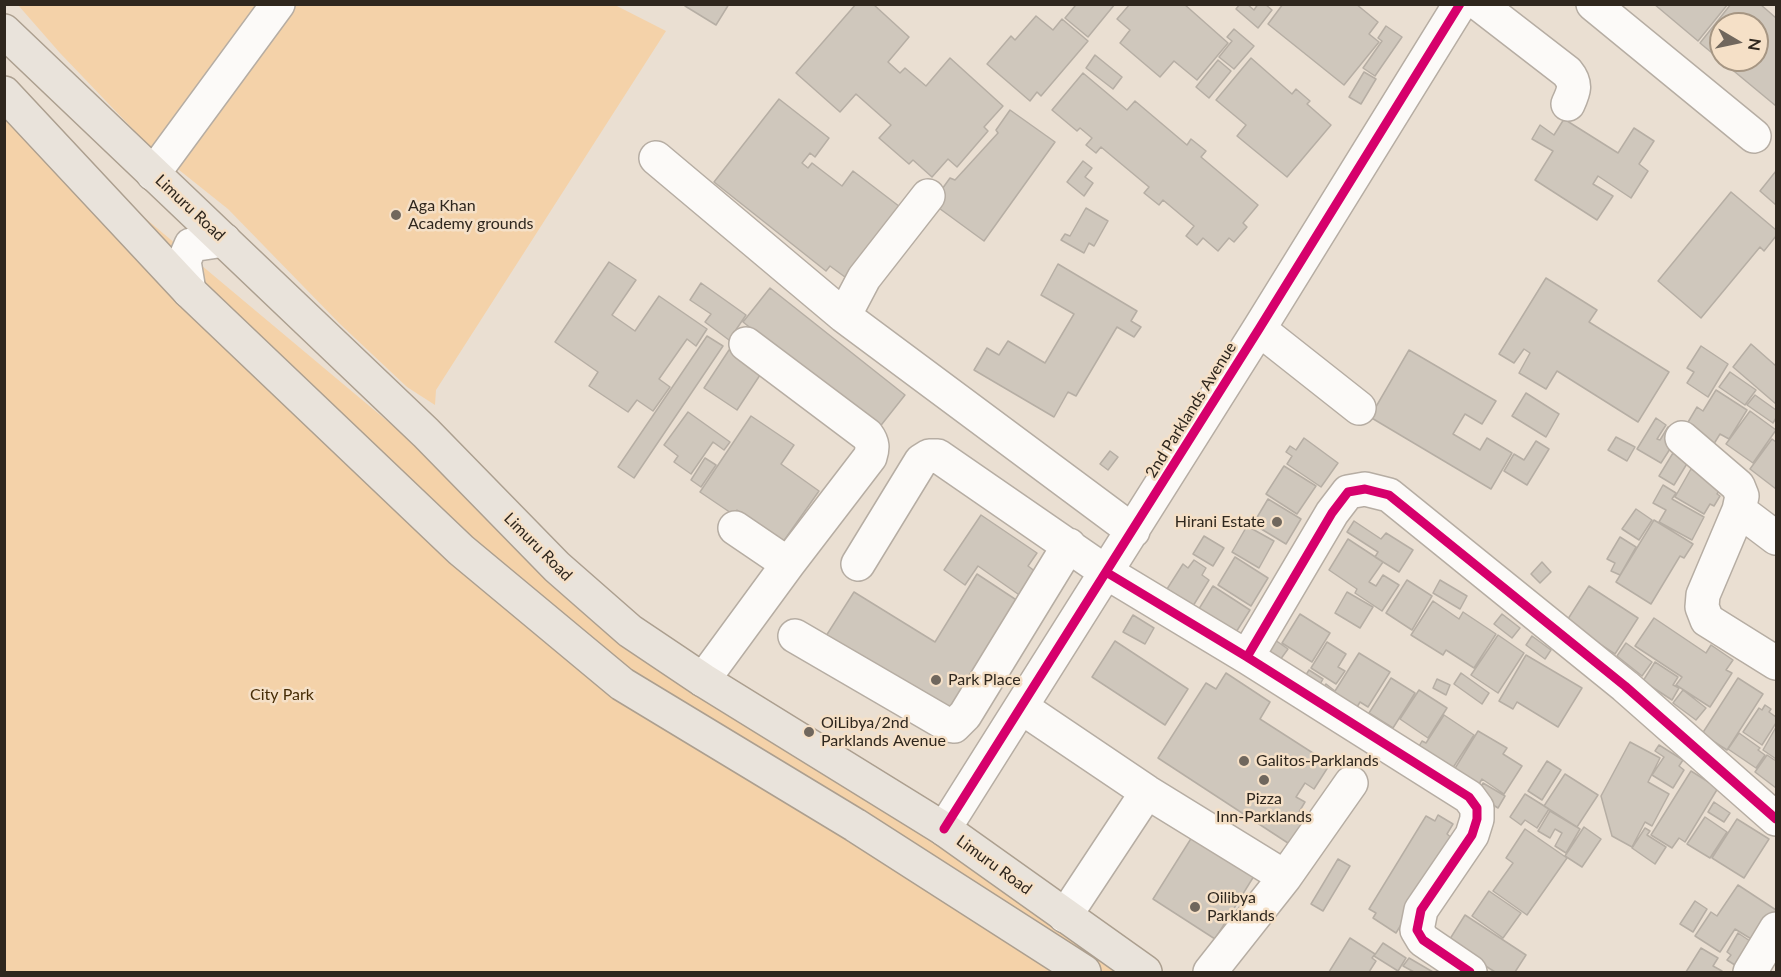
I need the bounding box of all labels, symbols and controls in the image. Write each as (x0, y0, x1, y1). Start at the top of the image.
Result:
north arrow (1709, 12, 1769, 72)
text: N (1745, 37, 1766, 52)
street label: Limuru Road (151, 171, 229, 245)
place label: Aga Khan Academy grounds (408, 196, 534, 234)
marker: Aga Khan Academy grounds (389, 208, 403, 222)
street label: 2nd Parklands Avenue (1141, 339, 1241, 481)
street label: Limuru Road (500, 509, 576, 585)
place label: Hirani Estate (1175, 512, 1265, 532)
marker: Hirani Estate (1270, 515, 1284, 529)
place label: Park Place (948, 670, 1021, 690)
marker: Park Place (929, 673, 943, 687)
park label: City Park (250, 685, 314, 705)
place label: OiLibya/2nd Parklands Avenue (821, 713, 946, 751)
marker: OiLibya/2nd Parklands Avenue (802, 725, 816, 739)
place label: Galitos-Parklands (1256, 751, 1379, 771)
marker: Galitos-Parklands (1237, 754, 1251, 768)
marker: Pizza Inn-Parklands (1257, 773, 1271, 787)
place label: Pizza Inn-Parklands (1216, 789, 1312, 827)
street label: Limuru Road (953, 831, 1035, 899)
place label: Oilibya Parklands (1207, 888, 1275, 926)
marker: Oilibya Parklands (1188, 900, 1202, 914)

